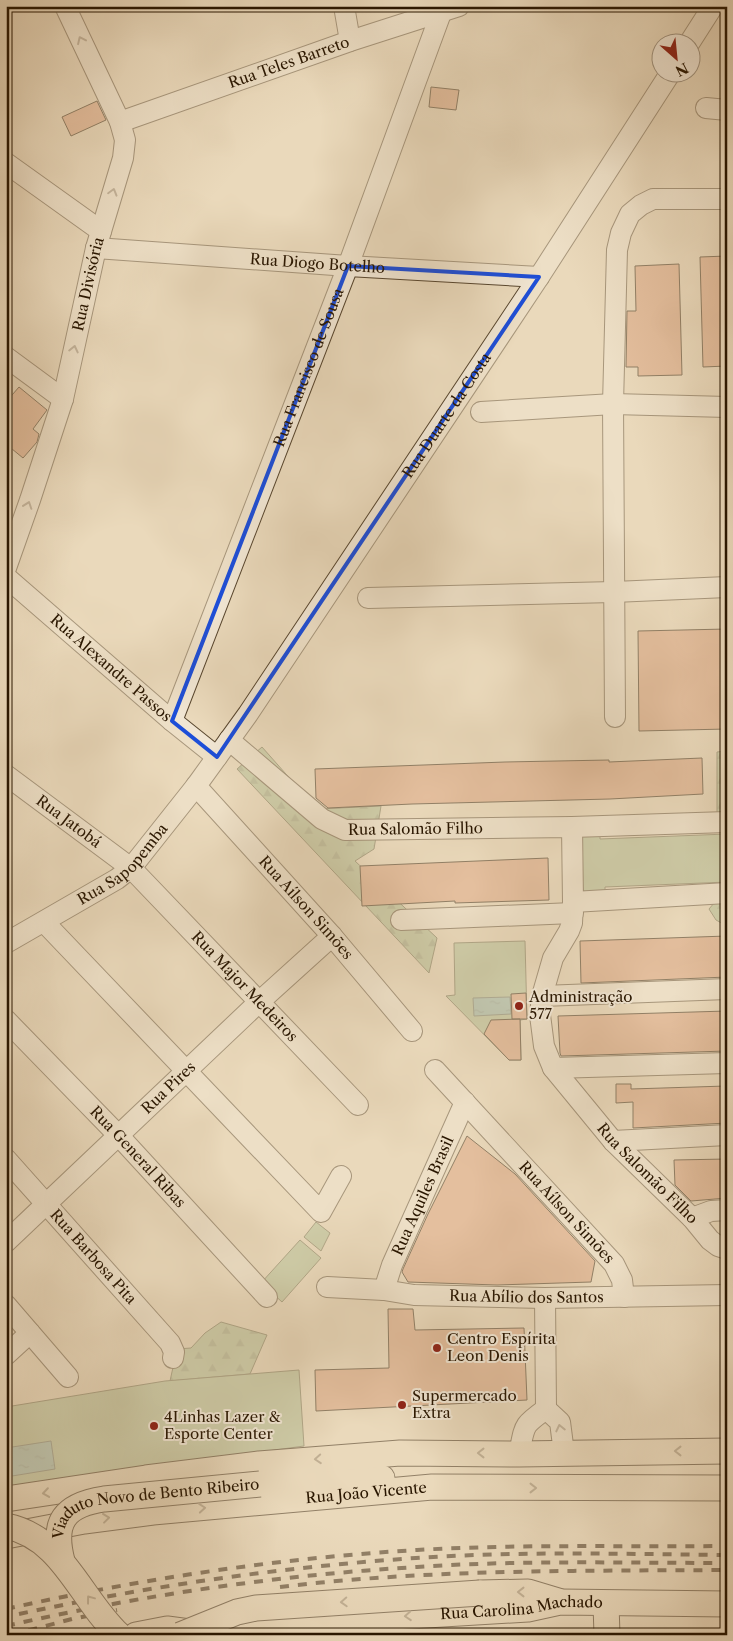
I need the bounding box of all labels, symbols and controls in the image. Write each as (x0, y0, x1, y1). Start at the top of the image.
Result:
street label: Rua Teles Barreto (226, 32, 352, 92)
north arrow (650, 32, 700, 82)
one-way arrow (77, 36, 87, 45)
text: N (672, 59, 691, 80)
one-way arrow (107, 188, 117, 196)
street label: Rua Divisória (68, 235, 108, 333)
street label: Rua Diogo Botelho (249, 249, 386, 277)
street label: Rua Francisco de Sousa (269, 285, 348, 449)
one-way arrow (68, 345, 79, 354)
street label: Rua Duarte da Costa (398, 349, 495, 482)
one-way arrow (23, 501, 33, 510)
street label: Rua Alexandre Passos (47, 610, 176, 726)
street label: Rua Jatobá (33, 791, 105, 852)
street label: Rua Salomão Filho (348, 818, 483, 839)
street label: Rua Sapopemba (74, 819, 172, 909)
street label: Rua Aílson Simões (255, 852, 357, 963)
street label: Rua Major Medeiros (188, 927, 302, 1045)
place label: Administração 577 (528, 987, 633, 1023)
marker: Administração 577 (513, 1000, 525, 1012)
street label: Rua Pires (137, 1057, 199, 1118)
street label: Rua General Ribas (86, 1102, 190, 1211)
street label: Rua Salomão Filho (593, 1119, 702, 1228)
street label: Rua Aquiles Brasil (388, 1133, 458, 1258)
street label: Rua Aílson Simões (515, 1157, 619, 1267)
street label: Rua Barbosa Pita (46, 1205, 141, 1308)
street label: Rua Abílio dos Santos (449, 1286, 604, 1307)
place label: Centro Espírita Leon Denis (447, 1329, 556, 1365)
marker: Centro Espírita Leon Denis (431, 1342, 443, 1354)
place label: Supermercado Extra (412, 1386, 517, 1422)
marker: Supermercado Extra (396, 1399, 408, 1411)
place label: 4Linhas Lazer & Esporte Center (164, 1407, 280, 1443)
marker: 4Linhas Lazer & Esporte Center (148, 1420, 160, 1432)
one-way arrow (555, 1424, 566, 1432)
one-way arrow (674, 1446, 682, 1456)
one-way arrow (476, 1448, 484, 1458)
one-way arrow (314, 1454, 322, 1465)
street label: Viaduto Novo de Bento Ribeiro (48, 1474, 260, 1541)
street label: Rua João Vicente (305, 1478, 428, 1507)
one-way arrow (530, 1483, 537, 1493)
one-way arrow (42, 1487, 50, 1497)
one-way arrow (198, 1503, 206, 1514)
one-way arrow (102, 1513, 110, 1524)
one-way arrow (516, 1587, 524, 1597)
street label: Rua Carolina Machado (440, 1592, 603, 1623)
one-way arrow (87, 1596, 95, 1605)
one-way arrow (339, 1596, 347, 1607)
one-way arrow (403, 1611, 411, 1622)

